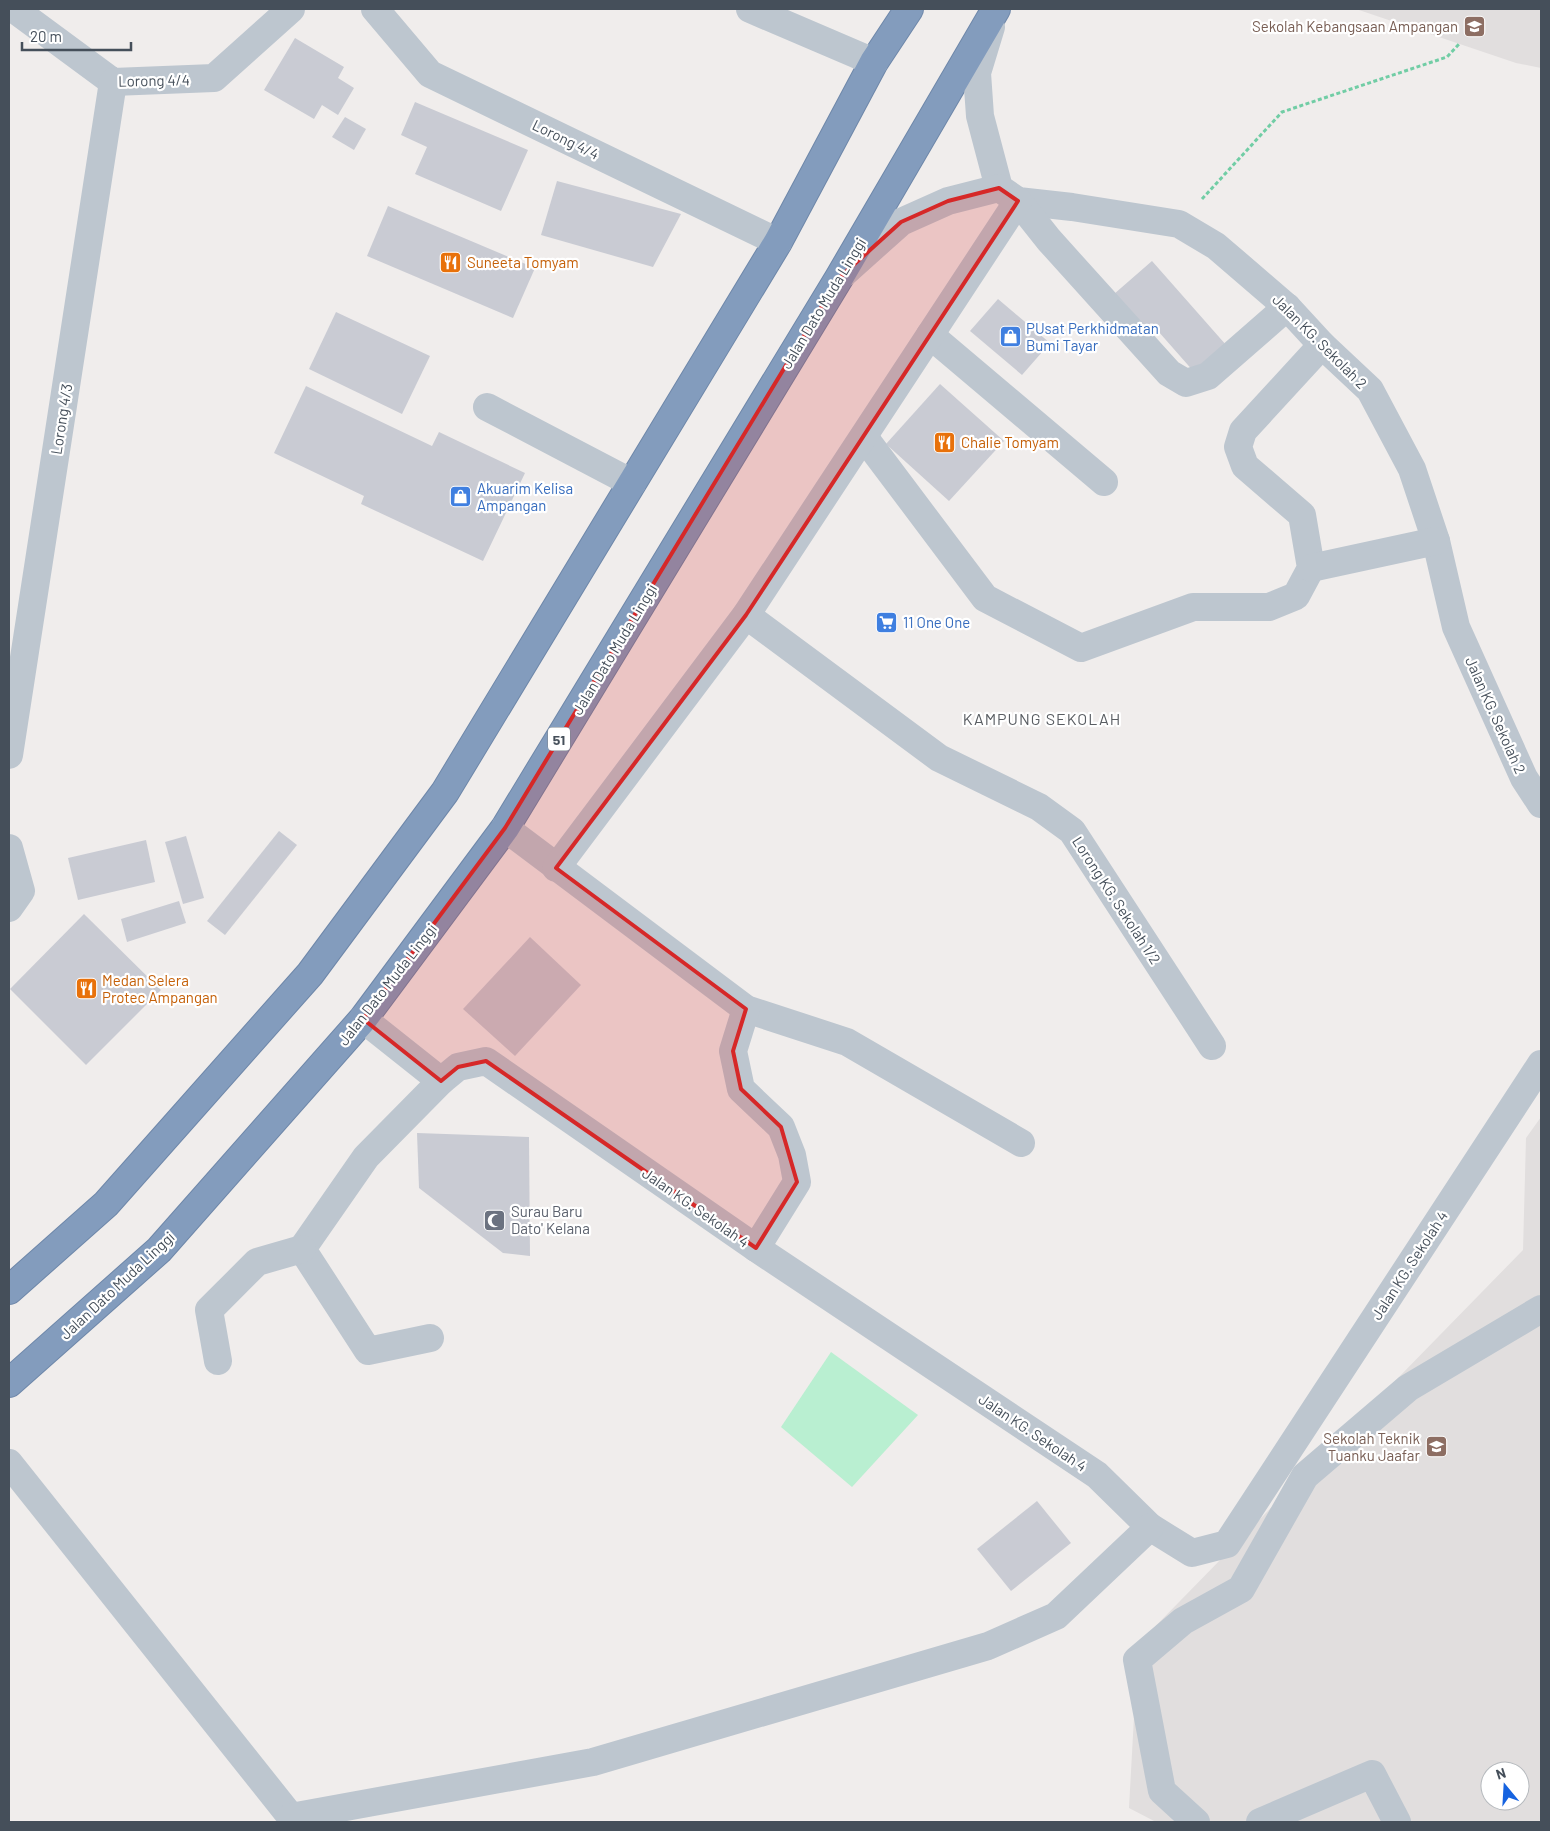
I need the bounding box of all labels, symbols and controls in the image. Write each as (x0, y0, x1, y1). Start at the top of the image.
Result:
school or university icon: Sekolah Kebangsaan Ampangan (1462, 14, 1486, 38)
place label: Sekolah Kebangsaan Ampangan (1252, 17, 1458, 35)
scale bar (22, 20, 131, 52)
text: 20 m (30, 27, 62, 45)
street label: Lorong 4/4 (118, 70, 190, 90)
street label: Lorong 4/4 (530, 115, 602, 163)
street label: Jalan Dato Muda Linggi (777, 234, 869, 372)
restaurant icon: Suneeta Tomyam (439, 250, 463, 274)
place label: Suneeta Tomyam (467, 253, 579, 271)
street label: Jalan KG. Sekolah 2 (1269, 290, 1371, 392)
place label: PUsat Perkhidmatan Bumi Tayar (1026, 319, 1159, 354)
shop icon: PUsat Perkhidmatan Bumi Tayar (998, 325, 1022, 349)
street label: Lorong 4/3 (47, 382, 75, 456)
restaurant icon: Chalie Tomyam (933, 430, 957, 454)
place label: Chalie Tomyam (961, 433, 1059, 451)
place label: Akuarim Kelisa Ampangan (477, 479, 573, 514)
shop icon: Akuarim Kelisa Ampangan (449, 485, 473, 509)
street label: Jalan Dato Muda Linggi (568, 580, 660, 718)
supermarket icon: 11 One One (875, 610, 899, 634)
place label: 11 One One (903, 613, 970, 631)
street label: Jalan KG. Sekolah 2 (1462, 654, 1530, 776)
district label: KAMPUNG SEKOLAH (963, 709, 1121, 728)
road number: 51 (548, 728, 570, 751)
street label: Lorong KG. Sekolah 1/2 (1069, 833, 1165, 967)
street label: Jalan Dato Muda Linggi (334, 919, 440, 1049)
place label: Medan Selera Protec Ampangan (102, 971, 218, 1006)
restaurant icon: Medan Selera Protec Ampangan (74, 977, 98, 1001)
street label: Jalan KG. Sekolah 4 (639, 1163, 753, 1251)
place label: Surau Baru Dato' Kelana (511, 1202, 590, 1237)
street label: Jalan KG. Sekolah 4 (1367, 1207, 1451, 1323)
mosque icon: Surau Baru Dato' Kelana (483, 1208, 507, 1232)
street label: Jalan Dato Muda Linggi (56, 1227, 178, 1343)
street label: Jalan KG. Sekolah 4 (976, 1389, 1090, 1475)
place label: Sekolah Teknik Tuanku Jaafar (1323, 1429, 1421, 1464)
school or university icon: Sekolah Teknik Tuanku Jaafar (1424, 1435, 1448, 1459)
north arrow (1480, 1761, 1530, 1811)
text: N (1494, 1764, 1508, 1783)

